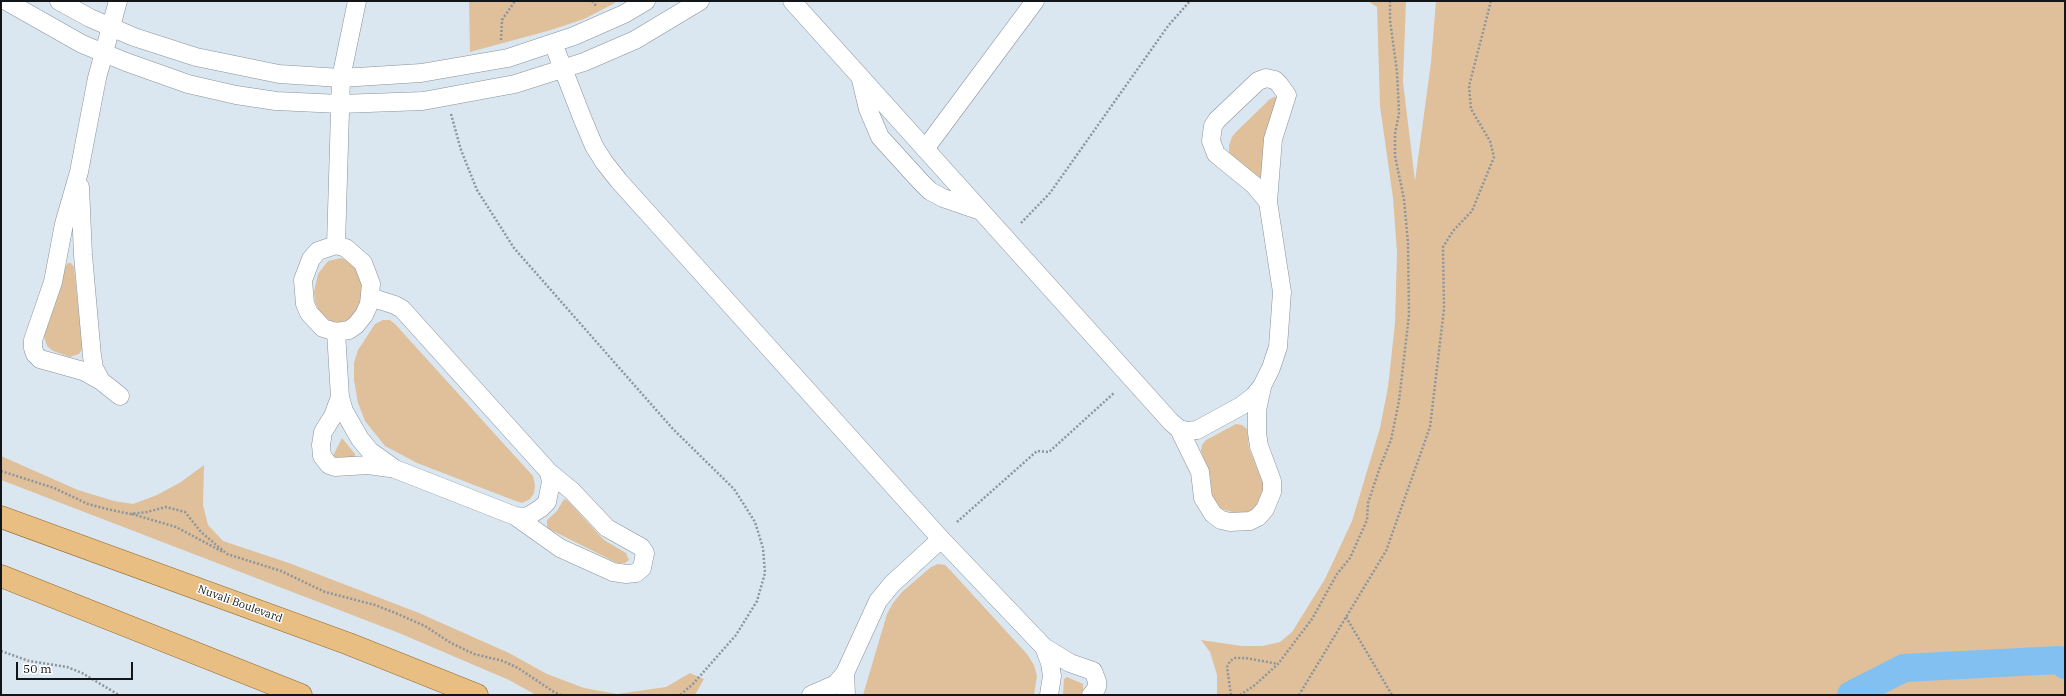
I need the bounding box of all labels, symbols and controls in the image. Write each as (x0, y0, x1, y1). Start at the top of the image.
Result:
street label: Nuvali Boulevard (196, 583, 284, 625)
scale bar (18, 654, 135, 680)
text: 50 m (23, 661, 52, 676)

